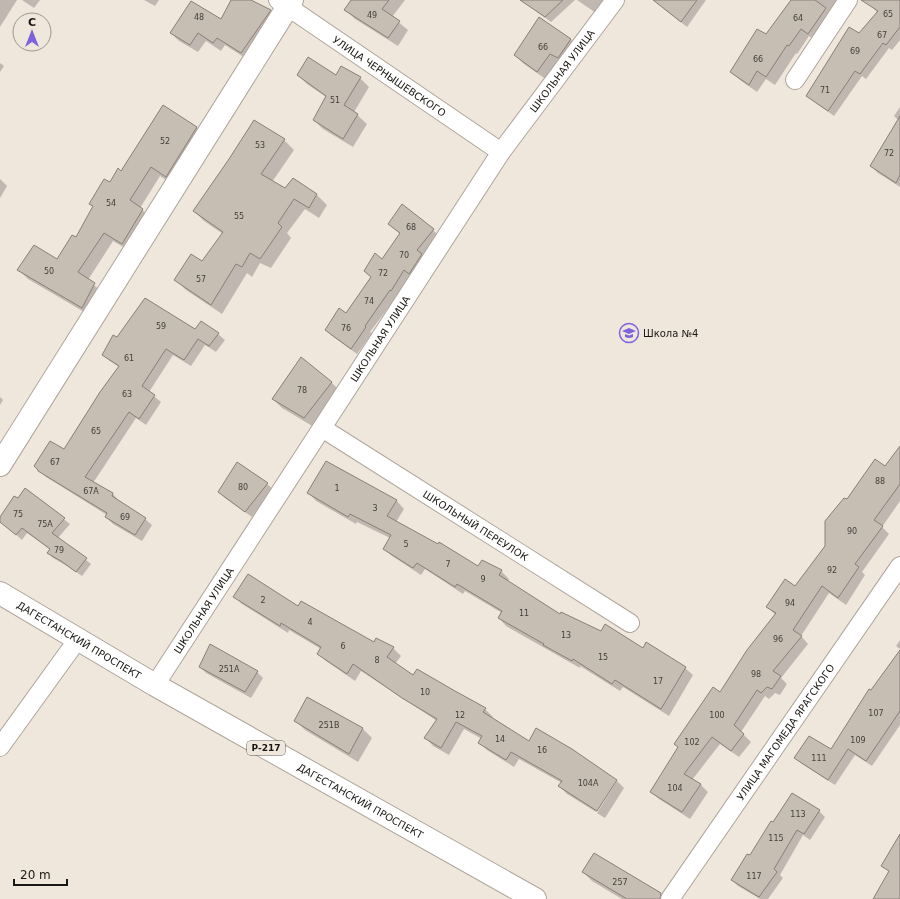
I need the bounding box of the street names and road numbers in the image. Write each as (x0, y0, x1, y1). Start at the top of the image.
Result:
street label: ШКОЛЬНАЯ УЛИЦА (528, 28, 597, 114)
street label: УЛИЦА ЧЕРНЫШЕВСКОГО (331, 34, 448, 119)
street label: ШКОЛЬНАЯ УЛИЦА (348, 294, 412, 384)
street label: ШКОЛЬНЫЙ ПЕРЕУЛОК (421, 489, 530, 563)
street label: ШКОЛЬНАЯ УЛИЦА (172, 565, 236, 656)
street label: ДАГЕСТАНСКИЙ ПРОСПЕКТ (15, 599, 144, 682)
street label: УЛИЦА МАГОМЕДА ЯРАГСКОГО (735, 662, 837, 802)
road number: Р-217 (247, 741, 285, 755)
street label: ДАГЕСТАНСКИЙ ПРОСПЕКТ (295, 761, 426, 841)

